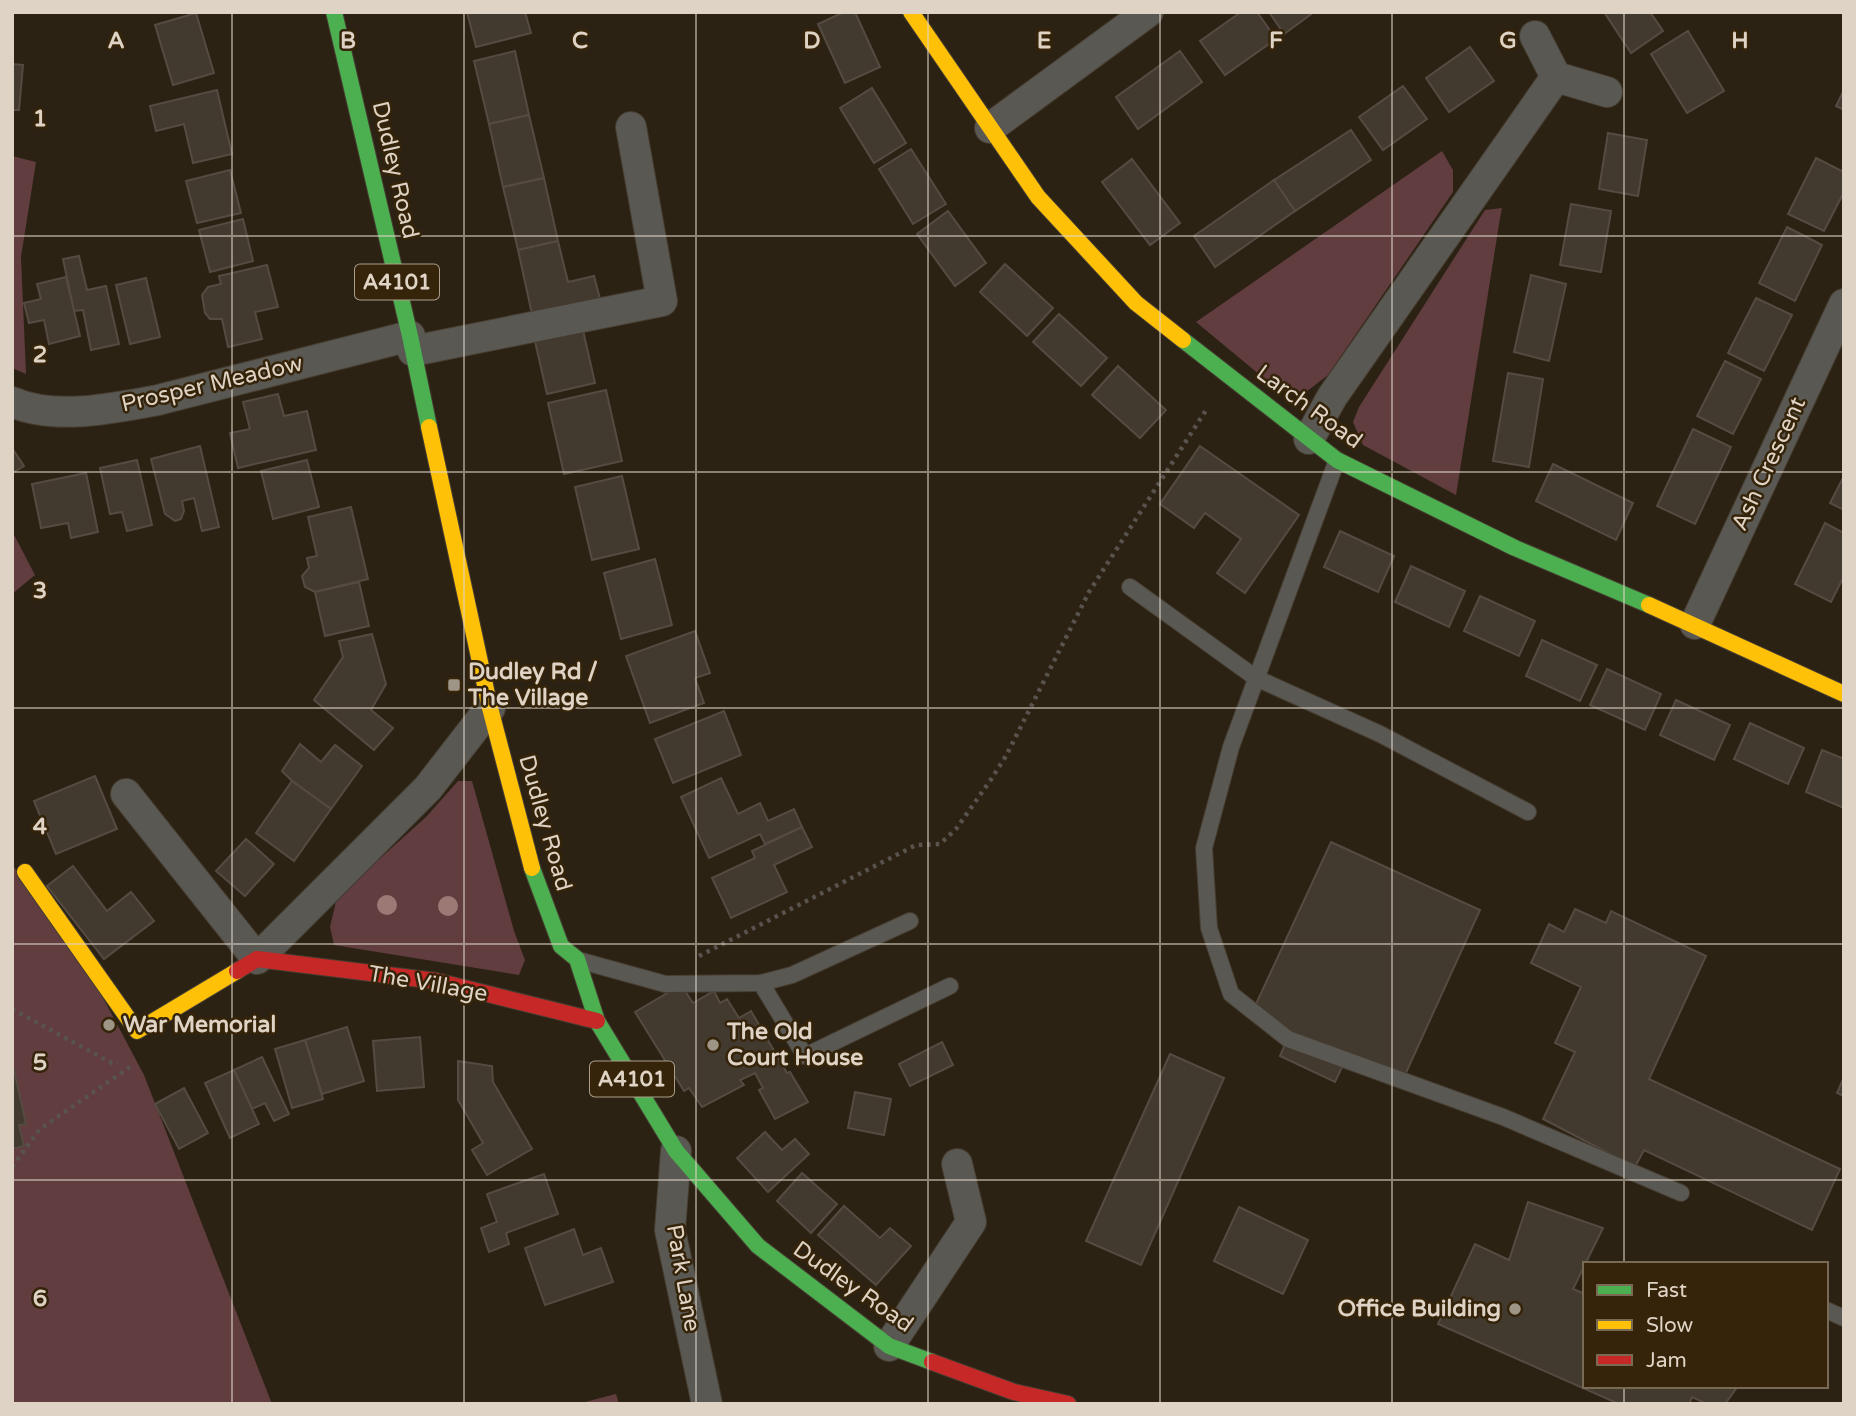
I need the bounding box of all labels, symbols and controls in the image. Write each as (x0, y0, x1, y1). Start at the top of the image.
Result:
text: A (107, 27, 125, 55)
text: B (340, 27, 356, 55)
text: C (572, 27, 588, 55)
text: D (803, 27, 821, 55)
text: E (1037, 27, 1051, 55)
text: F (1269, 27, 1283, 55)
text: G (1499, 27, 1517, 55)
text: H (1731, 27, 1749, 55)
street label: Dudley Road (366, 98, 424, 242)
text: 1 (33, 105, 47, 133)
road number: A4101 (355, 264, 439, 300)
text: 2 (33, 341, 47, 369)
street label: Prosper Meadow (118, 349, 306, 419)
street label: Larch Road (1250, 359, 1368, 455)
street label: Ash Crescent (1726, 393, 1812, 535)
text: 3 (33, 577, 47, 605)
place label: Dudley Rd / The Village (467, 658, 598, 712)
marker: Dudley Rd / The Village (446, 677, 462, 693)
street label: Dudley Road (512, 752, 578, 894)
text: 4 (33, 813, 48, 841)
street label: The Village (366, 960, 490, 1008)
place label: War Memorial (123, 1011, 276, 1039)
marker: War Memorial (101, 1017, 117, 1033)
place label: The Old Court House (726, 1018, 863, 1072)
marker: The Old Court House (705, 1037, 721, 1053)
text: 5 (33, 1049, 47, 1077)
road number: A4101 (590, 1062, 674, 1096)
street label: Park Lane (660, 1222, 706, 1334)
street label: Dudley Road (787, 1235, 919, 1339)
legend (1583, 1262, 1828, 1388)
text: Fast (1646, 1278, 1687, 1303)
text: 6 (33, 1285, 47, 1313)
place label: Office Building (1337, 1295, 1501, 1323)
marker: Office Building (1507, 1301, 1523, 1317)
text: Slow (1646, 1313, 1694, 1338)
text: Jam (1646, 1348, 1687, 1373)

